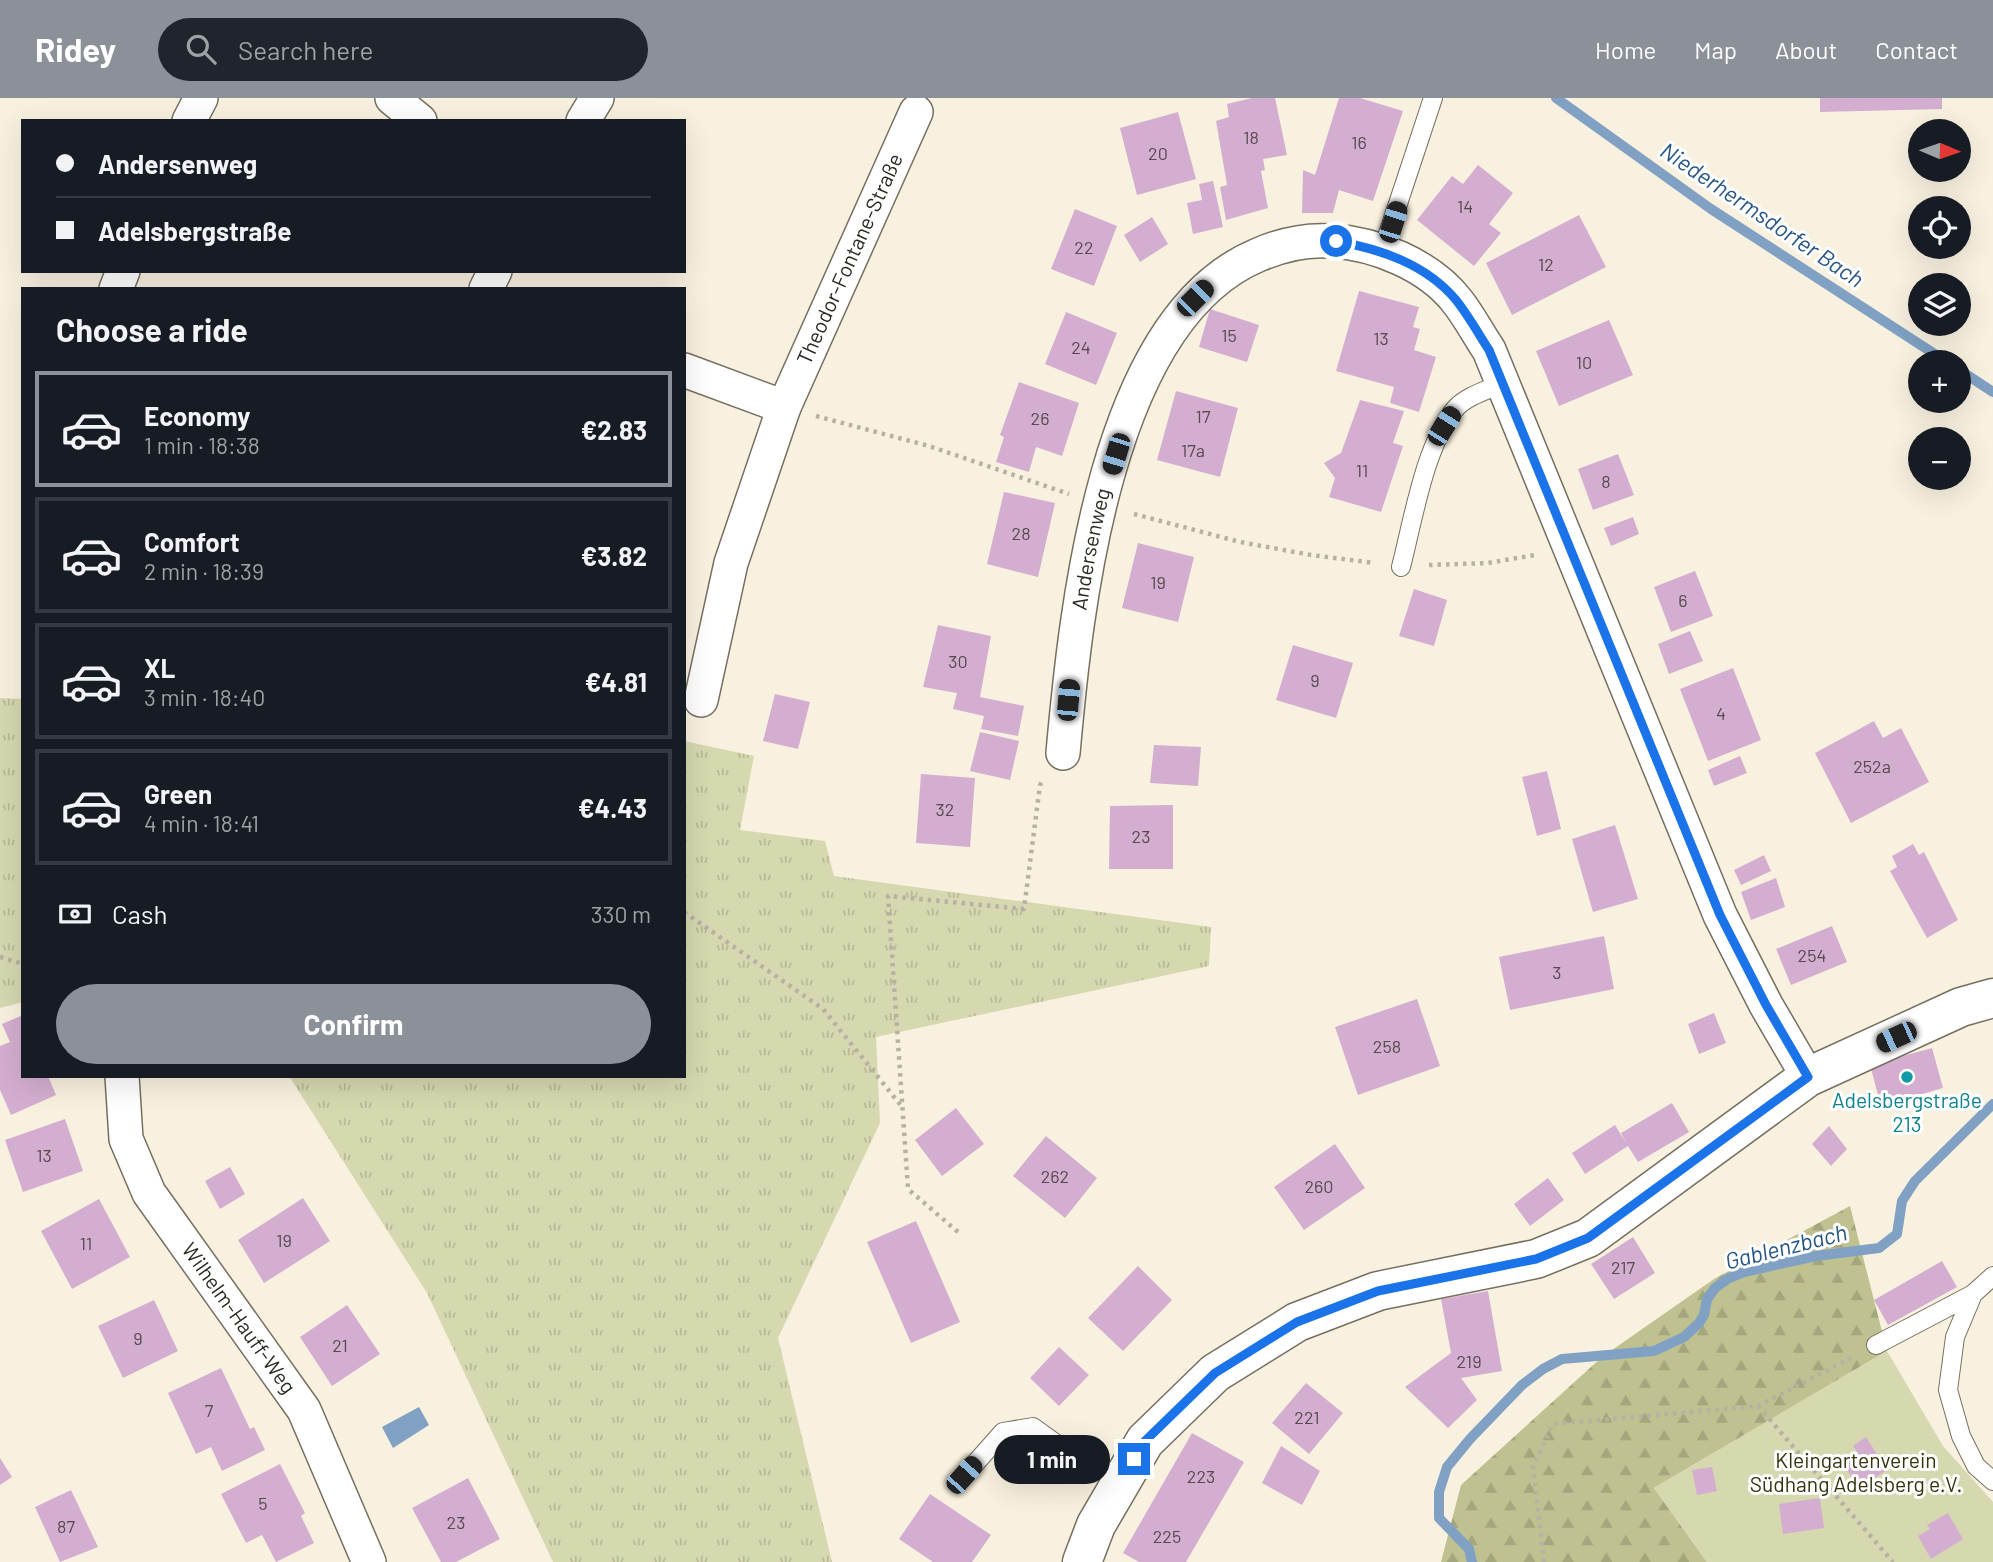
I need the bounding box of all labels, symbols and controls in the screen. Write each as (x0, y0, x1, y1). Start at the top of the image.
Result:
search box (158, 18, 648, 81)
text: Ridey (35, 29, 116, 69)
icon: search (182, 30, 220, 68)
text: Search here (238, 34, 373, 65)
text: Home (1595, 35, 1656, 64)
text: Map (1694, 35, 1737, 64)
text: About (1775, 35, 1837, 64)
text: Contact (1875, 35, 1958, 64)
north arrow (1908, 119, 1970, 182)
map controls (1908, 119, 1971, 490)
house number: 18 (1243, 126, 1259, 148)
house number: 16 (1351, 131, 1367, 153)
water label: Niederhermsdorfer Bach (1655, 136, 1870, 293)
house number: 20 (1148, 142, 1168, 164)
text: Andersenweg (98, 148, 257, 179)
street label: Theodor-Fontane-Straße (791, 149, 907, 368)
house number: 14 (1457, 195, 1473, 217)
button: locate (1908, 196, 1971, 259)
car (1377, 199, 1410, 245)
text: Adelsbergstraße (98, 215, 291, 246)
route start (1320, 225, 1352, 257)
house number: 22 (1074, 236, 1094, 258)
house number: 12 (1538, 253, 1554, 275)
button: layers (1908, 273, 1971, 336)
car (1173, 276, 1218, 320)
text: Choose a ride (56, 310, 248, 348)
house number: 15 (1221, 324, 1237, 346)
house number: 13 (1373, 327, 1389, 349)
house number: 24 (1071, 336, 1091, 358)
button: + (1908, 350, 1971, 413)
house number: 10 (1576, 351, 1592, 373)
icon: car (60, 398, 123, 461)
text: Economy (144, 400, 250, 431)
car (1424, 403, 1465, 449)
house number: 17 (1196, 405, 1211, 427)
house number: 26 (1031, 407, 1049, 429)
text: €2.83 (581, 414, 647, 445)
button: − (1908, 427, 1971, 490)
text: 1 min · 18:38 (144, 431, 260, 459)
car (1100, 431, 1133, 477)
house number: 17a (1181, 439, 1205, 461)
house number: 11 (1356, 459, 1368, 481)
house number: 8 (1601, 470, 1611, 492)
street label: Andersenweg (1066, 485, 1115, 612)
house number: 28 (1011, 522, 1031, 544)
icon: car (60, 524, 123, 587)
text: Comfort (144, 526, 240, 557)
text: €3.82 (581, 540, 647, 571)
text: 2 min · 18:39 (144, 557, 264, 585)
house number: 19 (1150, 571, 1166, 593)
house number: 6 (1678, 589, 1688, 611)
icon: car (60, 650, 123, 713)
house number: 30 (948, 650, 968, 672)
text: XL (144, 652, 175, 683)
text: €4.81 (585, 666, 647, 697)
house number: 9 (1310, 669, 1320, 691)
car (1056, 678, 1081, 722)
text: 3 min · 18:40 (144, 683, 265, 711)
house number: 4 (1716, 702, 1726, 724)
house number: 252a (1853, 755, 1891, 777)
icon: car (60, 776, 123, 839)
text: Green (144, 778, 212, 809)
text: €4.43 (578, 792, 647, 823)
house number: 32 (936, 798, 954, 820)
text: 4 min · 18:41 (144, 809, 259, 837)
house number: 23 (1132, 825, 1150, 847)
icon: cash (56, 895, 94, 933)
text: Cash (112, 898, 167, 929)
text: 330 m (591, 900, 651, 928)
house number: 254 (1798, 944, 1826, 966)
house number: 3 (1552, 961, 1562, 983)
button: Confirm (56, 984, 651, 1064)
car (1873, 1019, 1920, 1055)
house number: 258 (1373, 1035, 1401, 1057)
marker: Adelsbergstraße 213 (1899, 1069, 1915, 1085)
place label: Adelsbergstraße 213 (1832, 1087, 1982, 1136)
house number: 13 (36, 1144, 52, 1166)
house number: 262 (1041, 1165, 1069, 1187)
house number: 260 (1304, 1175, 1334, 1197)
water label: Gablenzbach (1722, 1217, 1850, 1275)
house number: 19 (276, 1229, 292, 1251)
house number: 11 (80, 1232, 92, 1254)
street label: Wilhelm-Hauff-Weg (178, 1237, 302, 1398)
house number: 217 (1611, 1256, 1636, 1278)
house number: 9 (133, 1327, 143, 1349)
house number: 21 (332, 1334, 348, 1356)
house number: 219 (1456, 1350, 1482, 1372)
house number: 7 (205, 1399, 214, 1421)
house number: 221 (1294, 1406, 1320, 1428)
callout: 1 min (994, 1434, 1110, 1484)
route end (1118, 1443, 1150, 1475)
text: 1 min (1027, 1445, 1077, 1473)
park label: Kleingartenverein Südhang Adelsberg e.V. (1750, 1447, 1962, 1496)
car (943, 1452, 986, 1498)
house number: 223 (1187, 1465, 1215, 1487)
house number: 5 (258, 1492, 268, 1514)
house number: 23 (447, 1511, 465, 1533)
house number: 87 (57, 1515, 75, 1537)
house number: 225 (1153, 1525, 1181, 1547)

